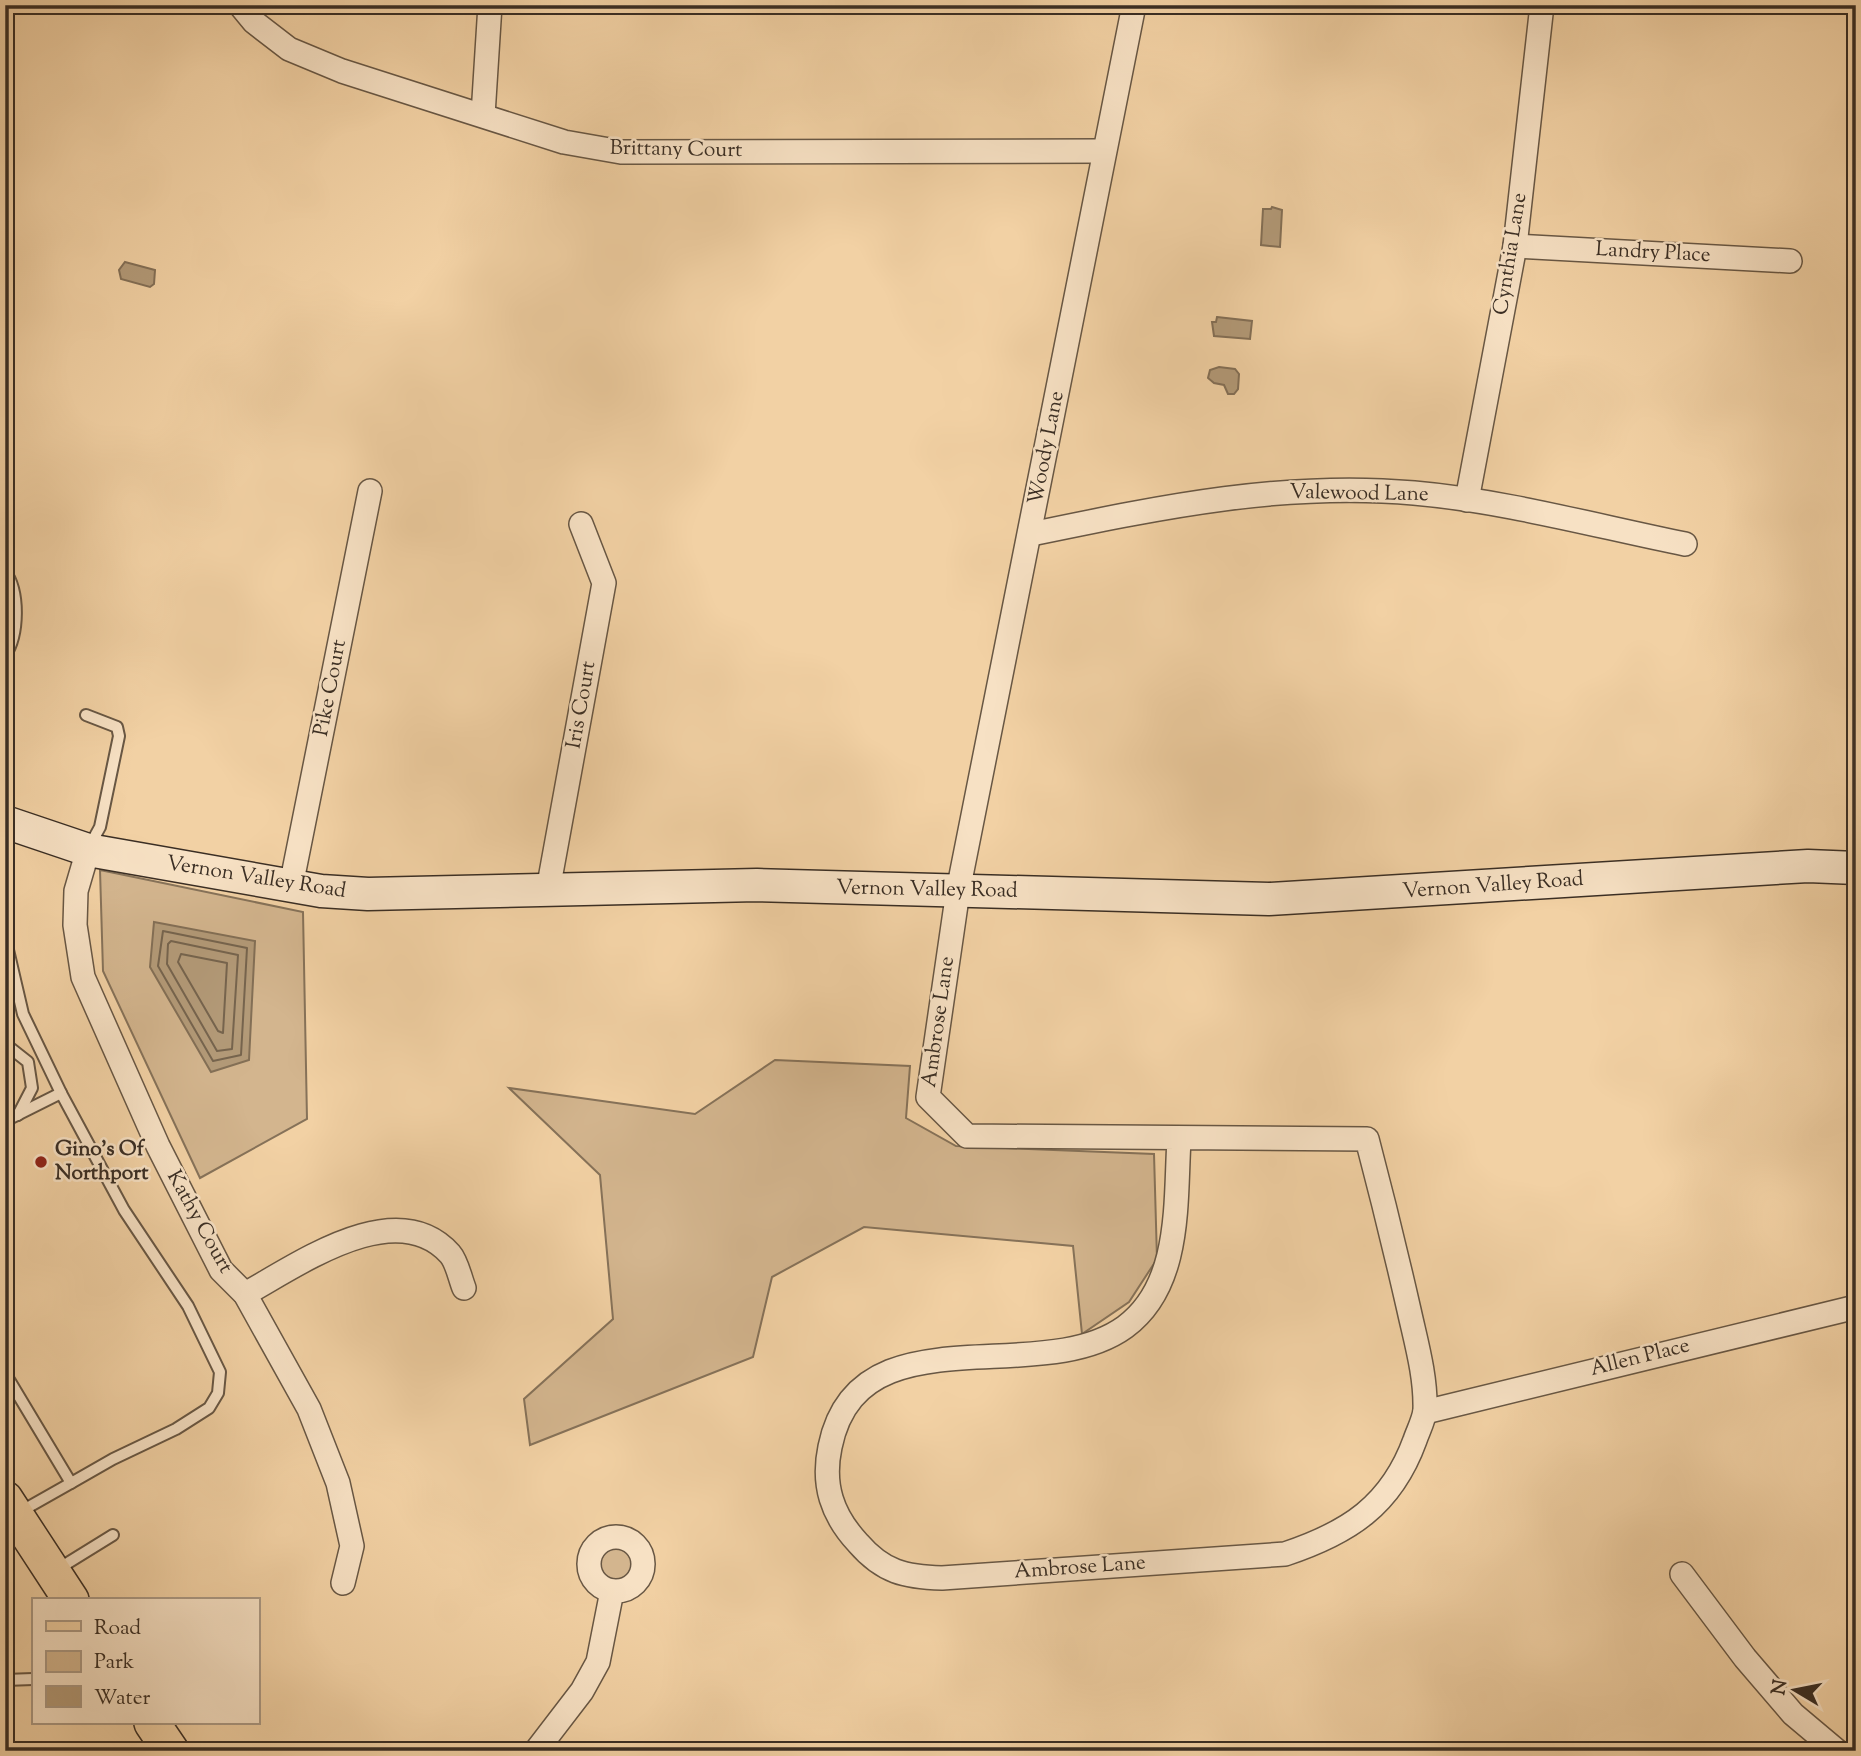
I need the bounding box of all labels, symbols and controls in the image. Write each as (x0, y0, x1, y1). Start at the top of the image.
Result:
street label: Brittany Court (609, 134, 743, 166)
street label: Cynthia Lane (1487, 191, 1535, 317)
street label: Landry Place (1595, 235, 1711, 271)
street label: Woody Lane (1021, 389, 1073, 507)
street label: Valewood Lane (1289, 478, 1429, 510)
street label: Pike Court (307, 637, 355, 739)
street label: Iris Court (560, 659, 604, 751)
street label: Vernon Valley Road (164, 849, 348, 907)
street label: Vernon Valley Road (1401, 865, 1585, 907)
street label: Vernon Valley Road (836, 873, 1018, 907)
street label: Ambrose Lane (915, 955, 963, 1089)
place label: Gino's Of Northport (55, 1135, 149, 1189)
marker: Gino's Of Northport (33, 1154, 49, 1170)
street label: Kathy Court (158, 1165, 240, 1279)
street label: Allen Place (1587, 1331, 1693, 1385)
street label: Ambrose Lane (1013, 1548, 1147, 1588)
legend (32, 1598, 259, 1724)
text: Road (94, 1614, 141, 1644)
text: Park (94, 1648, 135, 1678)
north arrow (1759, 1654, 1829, 1724)
text: N (1766, 1678, 1795, 1697)
text: Water (94, 1684, 151, 1714)

